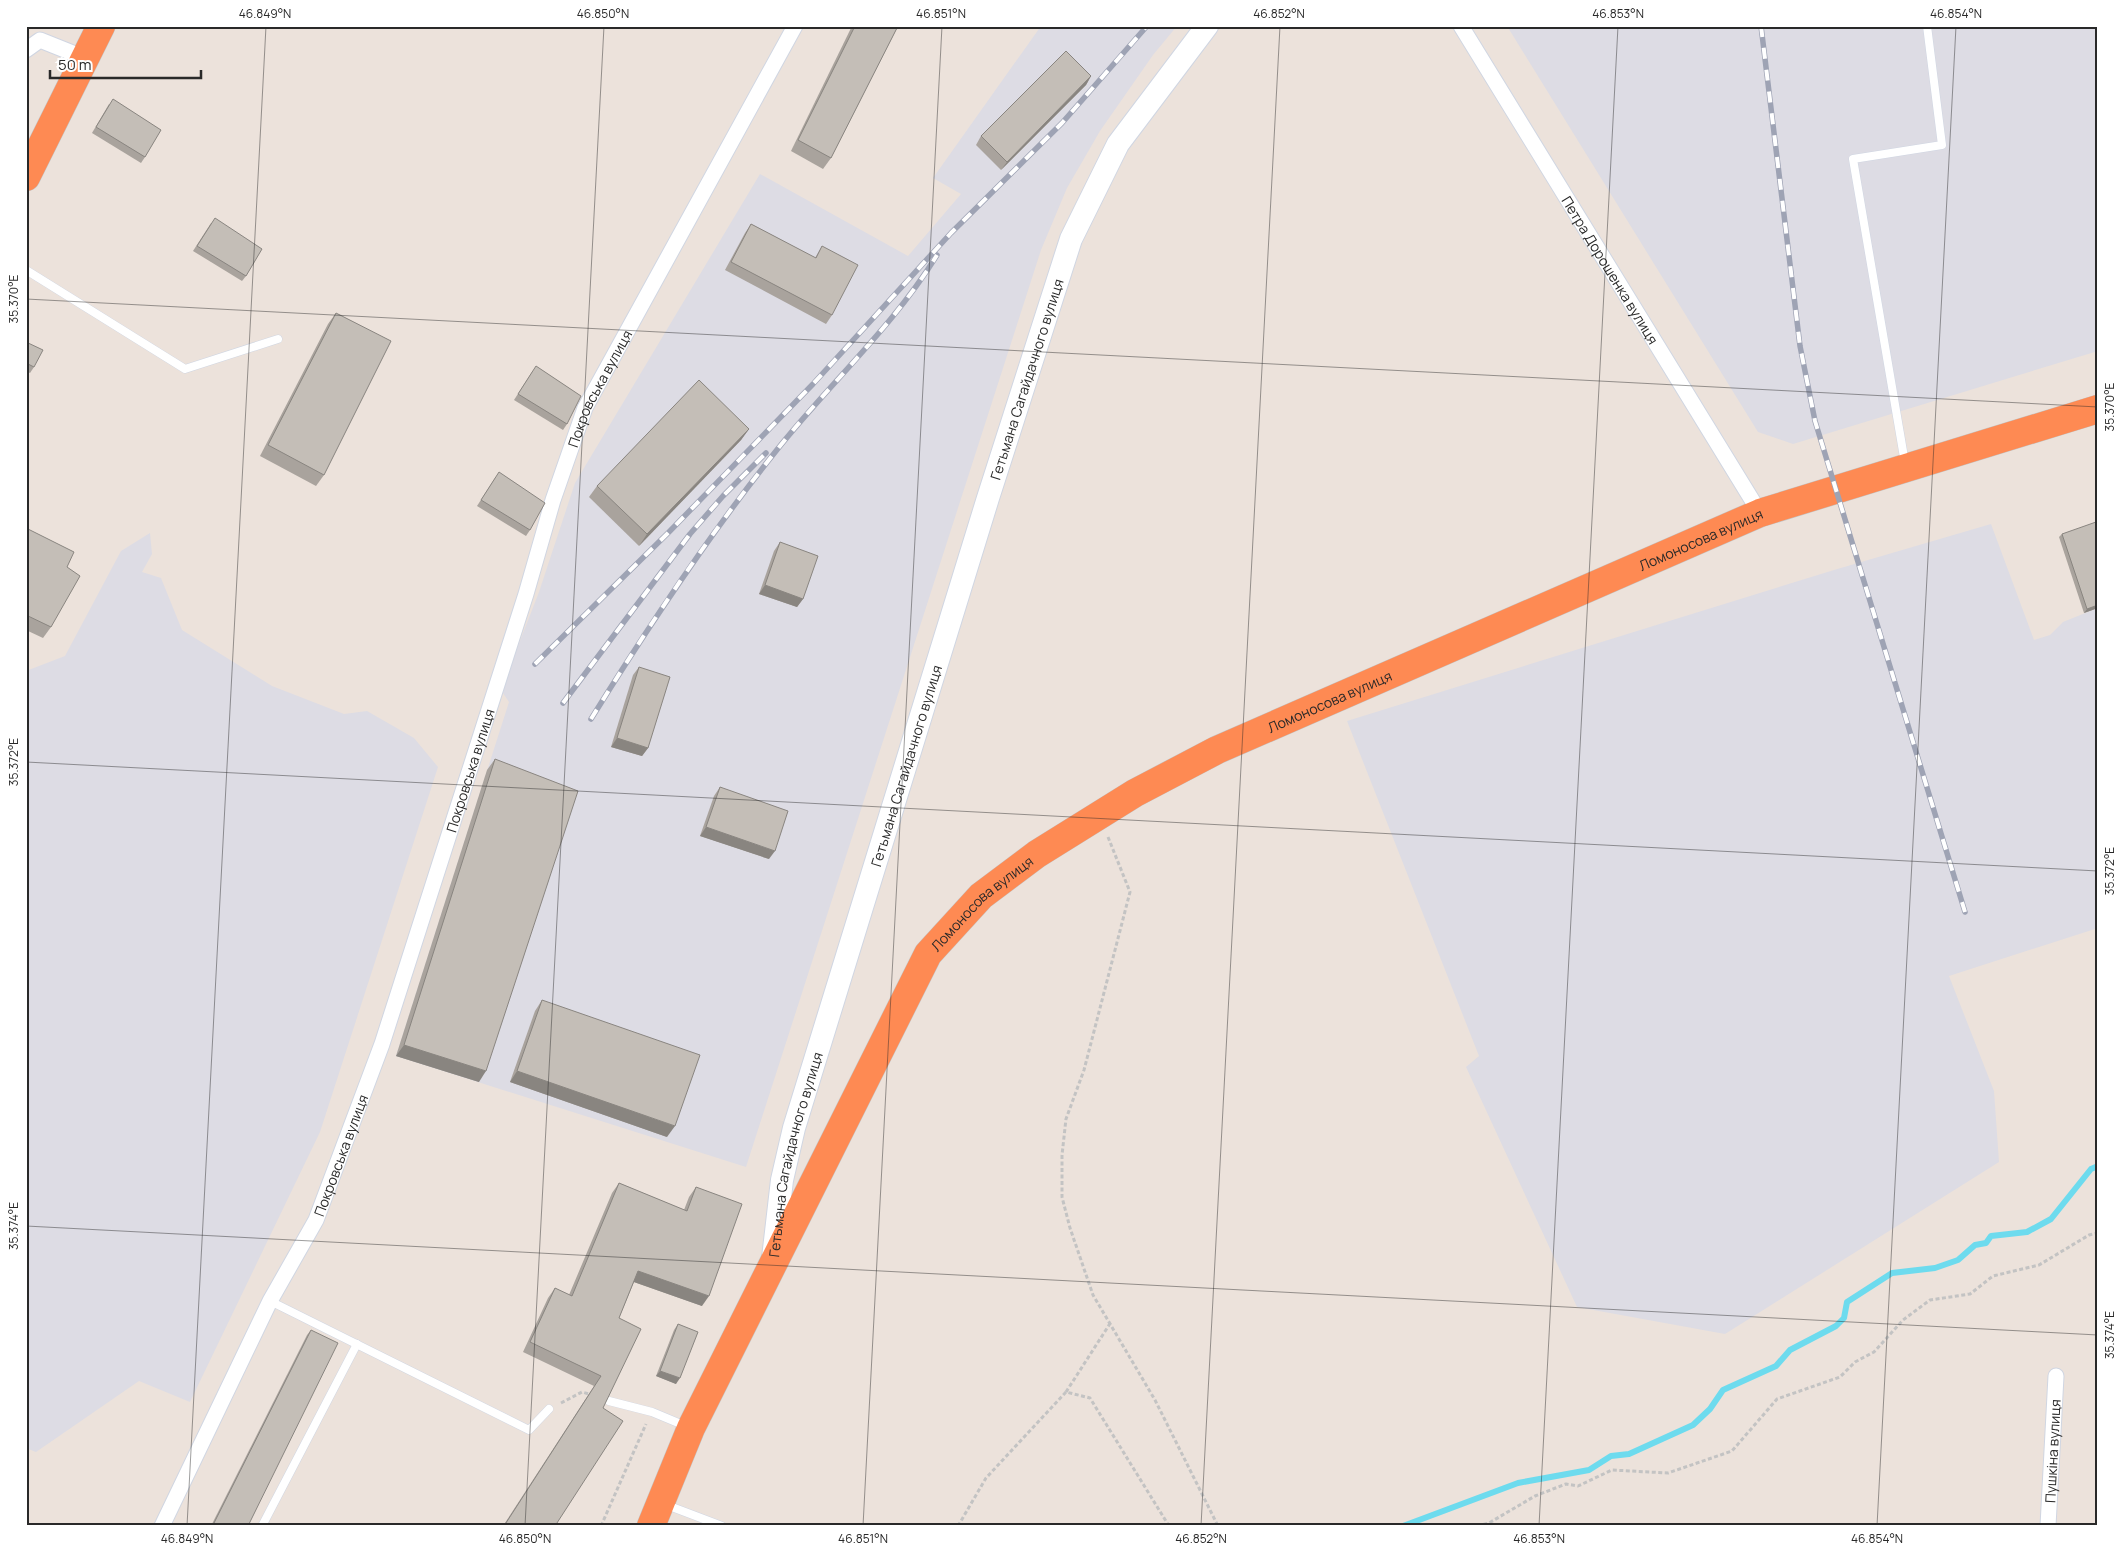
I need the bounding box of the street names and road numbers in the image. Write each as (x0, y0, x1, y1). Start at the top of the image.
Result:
street label: Петра Дорошенка вулиця (1558, 192, 1663, 347)
street label: Гетьмана Сагайдачного вулиця (985, 276, 1067, 482)
street label: Покровська вулиця (563, 326, 636, 450)
street label: Ломоносова вулиця (1636, 504, 1766, 574)
street label: Гетьмана Сагайдачного вулиця (866, 662, 946, 869)
street label: Ломоносова вулиця (1264, 666, 1394, 736)
street label: Покровська вулиця (441, 706, 498, 835)
street label: Ломоносова вулиця (926, 851, 1037, 955)
street label: Гетьмана Сагайдачного вулиця (764, 1050, 826, 1258)
street label: Покровська вулиця (309, 1091, 372, 1219)
street label: Пушкіна вулиця (2040, 1399, 2064, 1503)

